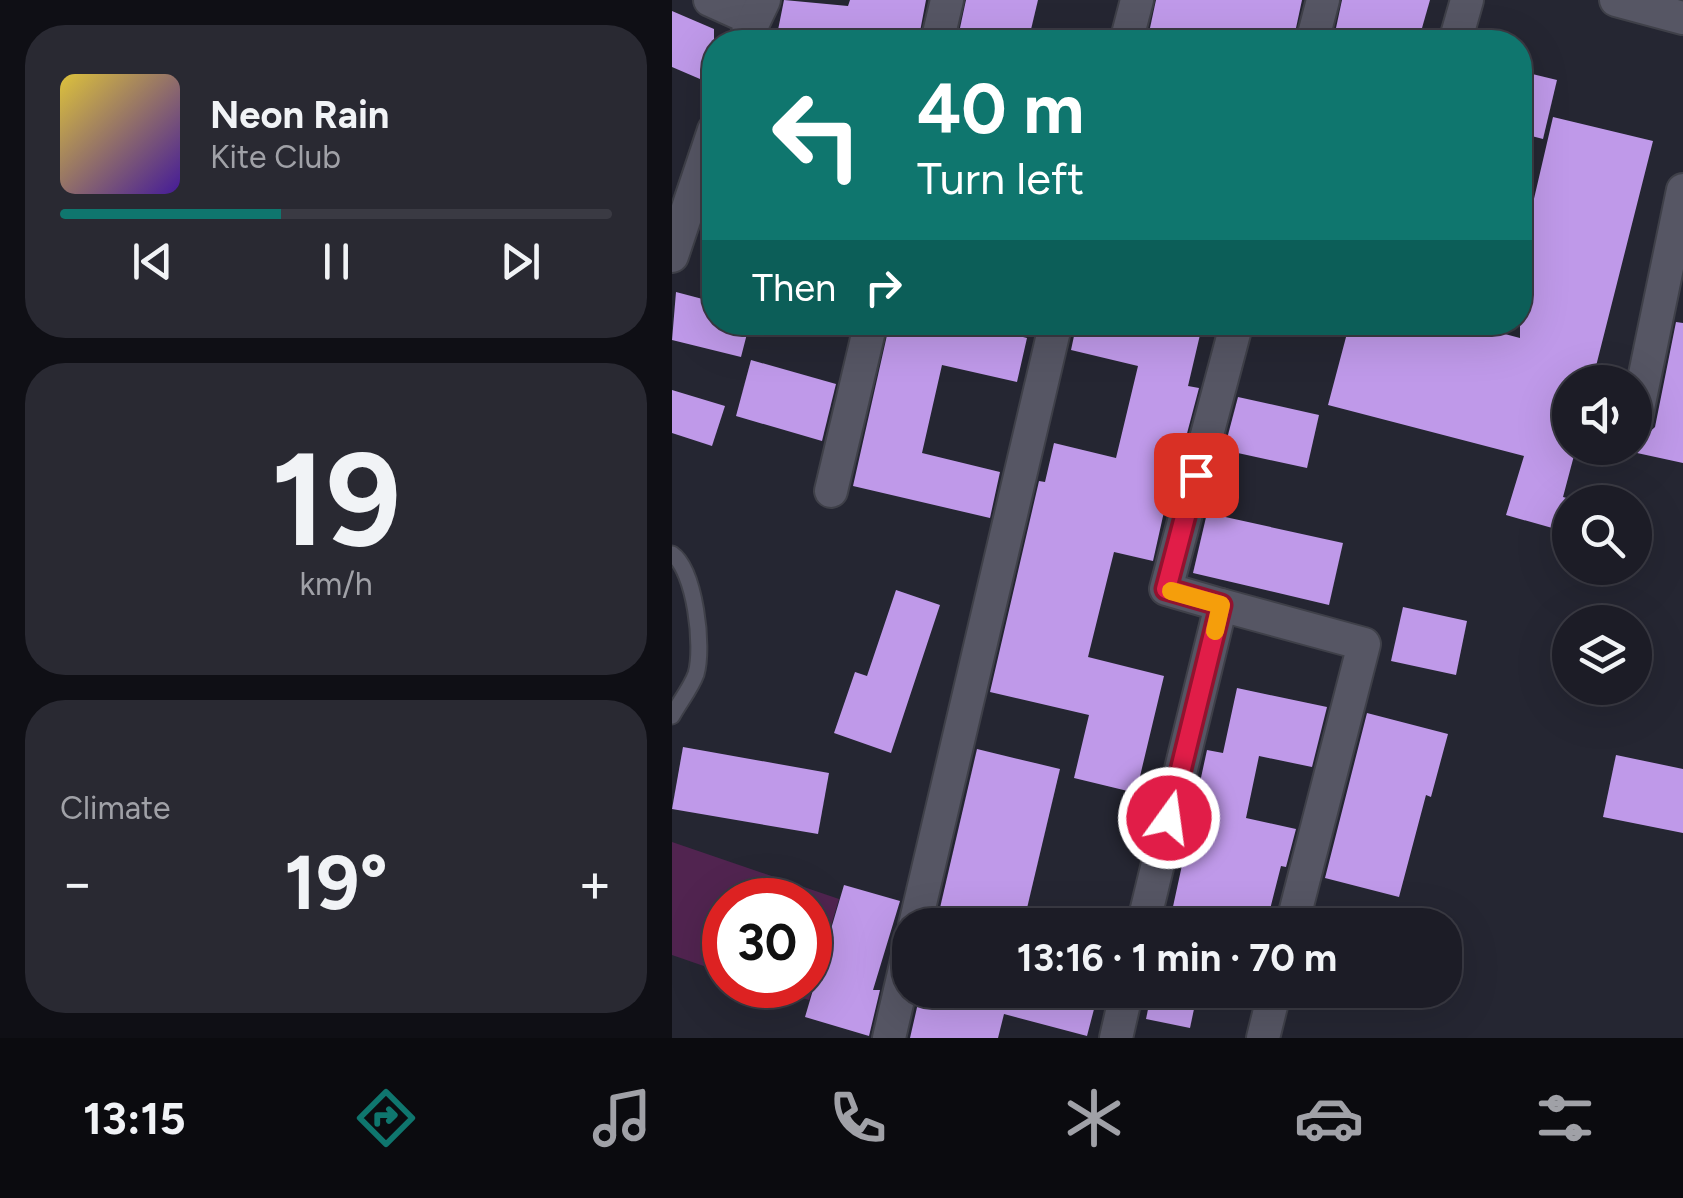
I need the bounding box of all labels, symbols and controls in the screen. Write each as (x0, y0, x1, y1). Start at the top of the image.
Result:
text: 40 m (917, 66, 1084, 151)
icon: left (752, 70, 882, 200)
text: Neon Rain (210, 92, 389, 138)
text: Kite Club (210, 138, 341, 176)
text: Turn left (917, 151, 1084, 205)
icon: previous (125, 234, 180, 289)
icon: pause (309, 234, 364, 289)
icon: next (493, 234, 548, 289)
icon: right (856, 260, 911, 315)
text: Then (752, 265, 836, 311)
map controls (1552, 365, 1652, 705)
button: sound (1552, 365, 1652, 465)
text: 19 (271, 422, 401, 578)
pin (1154, 433, 1239, 518)
icon: arrive (1169, 448, 1224, 503)
button: search (1552, 485, 1652, 585)
text: km/h (299, 565, 373, 603)
button: layers (1552, 605, 1652, 705)
position arrow (1117, 766, 1221, 870)
text: Climate (60, 789, 171, 827)
text: 19° (284, 838, 388, 928)
text: − (60, 850, 94, 916)
text: + (578, 850, 612, 916)
speed limit sign: 30 (702, 878, 832, 1008)
text: 13:16 · 1 min · 70 m (1017, 935, 1337, 981)
icon: directions (351, 1083, 421, 1153)
icon: music (587, 1083, 657, 1153)
icon: phone (823, 1083, 893, 1153)
icon: climate (1059, 1083, 1129, 1153)
icon: car (1294, 1083, 1364, 1153)
icon: filters (1530, 1083, 1600, 1153)
text: 13:15 (83, 1091, 186, 1145)

